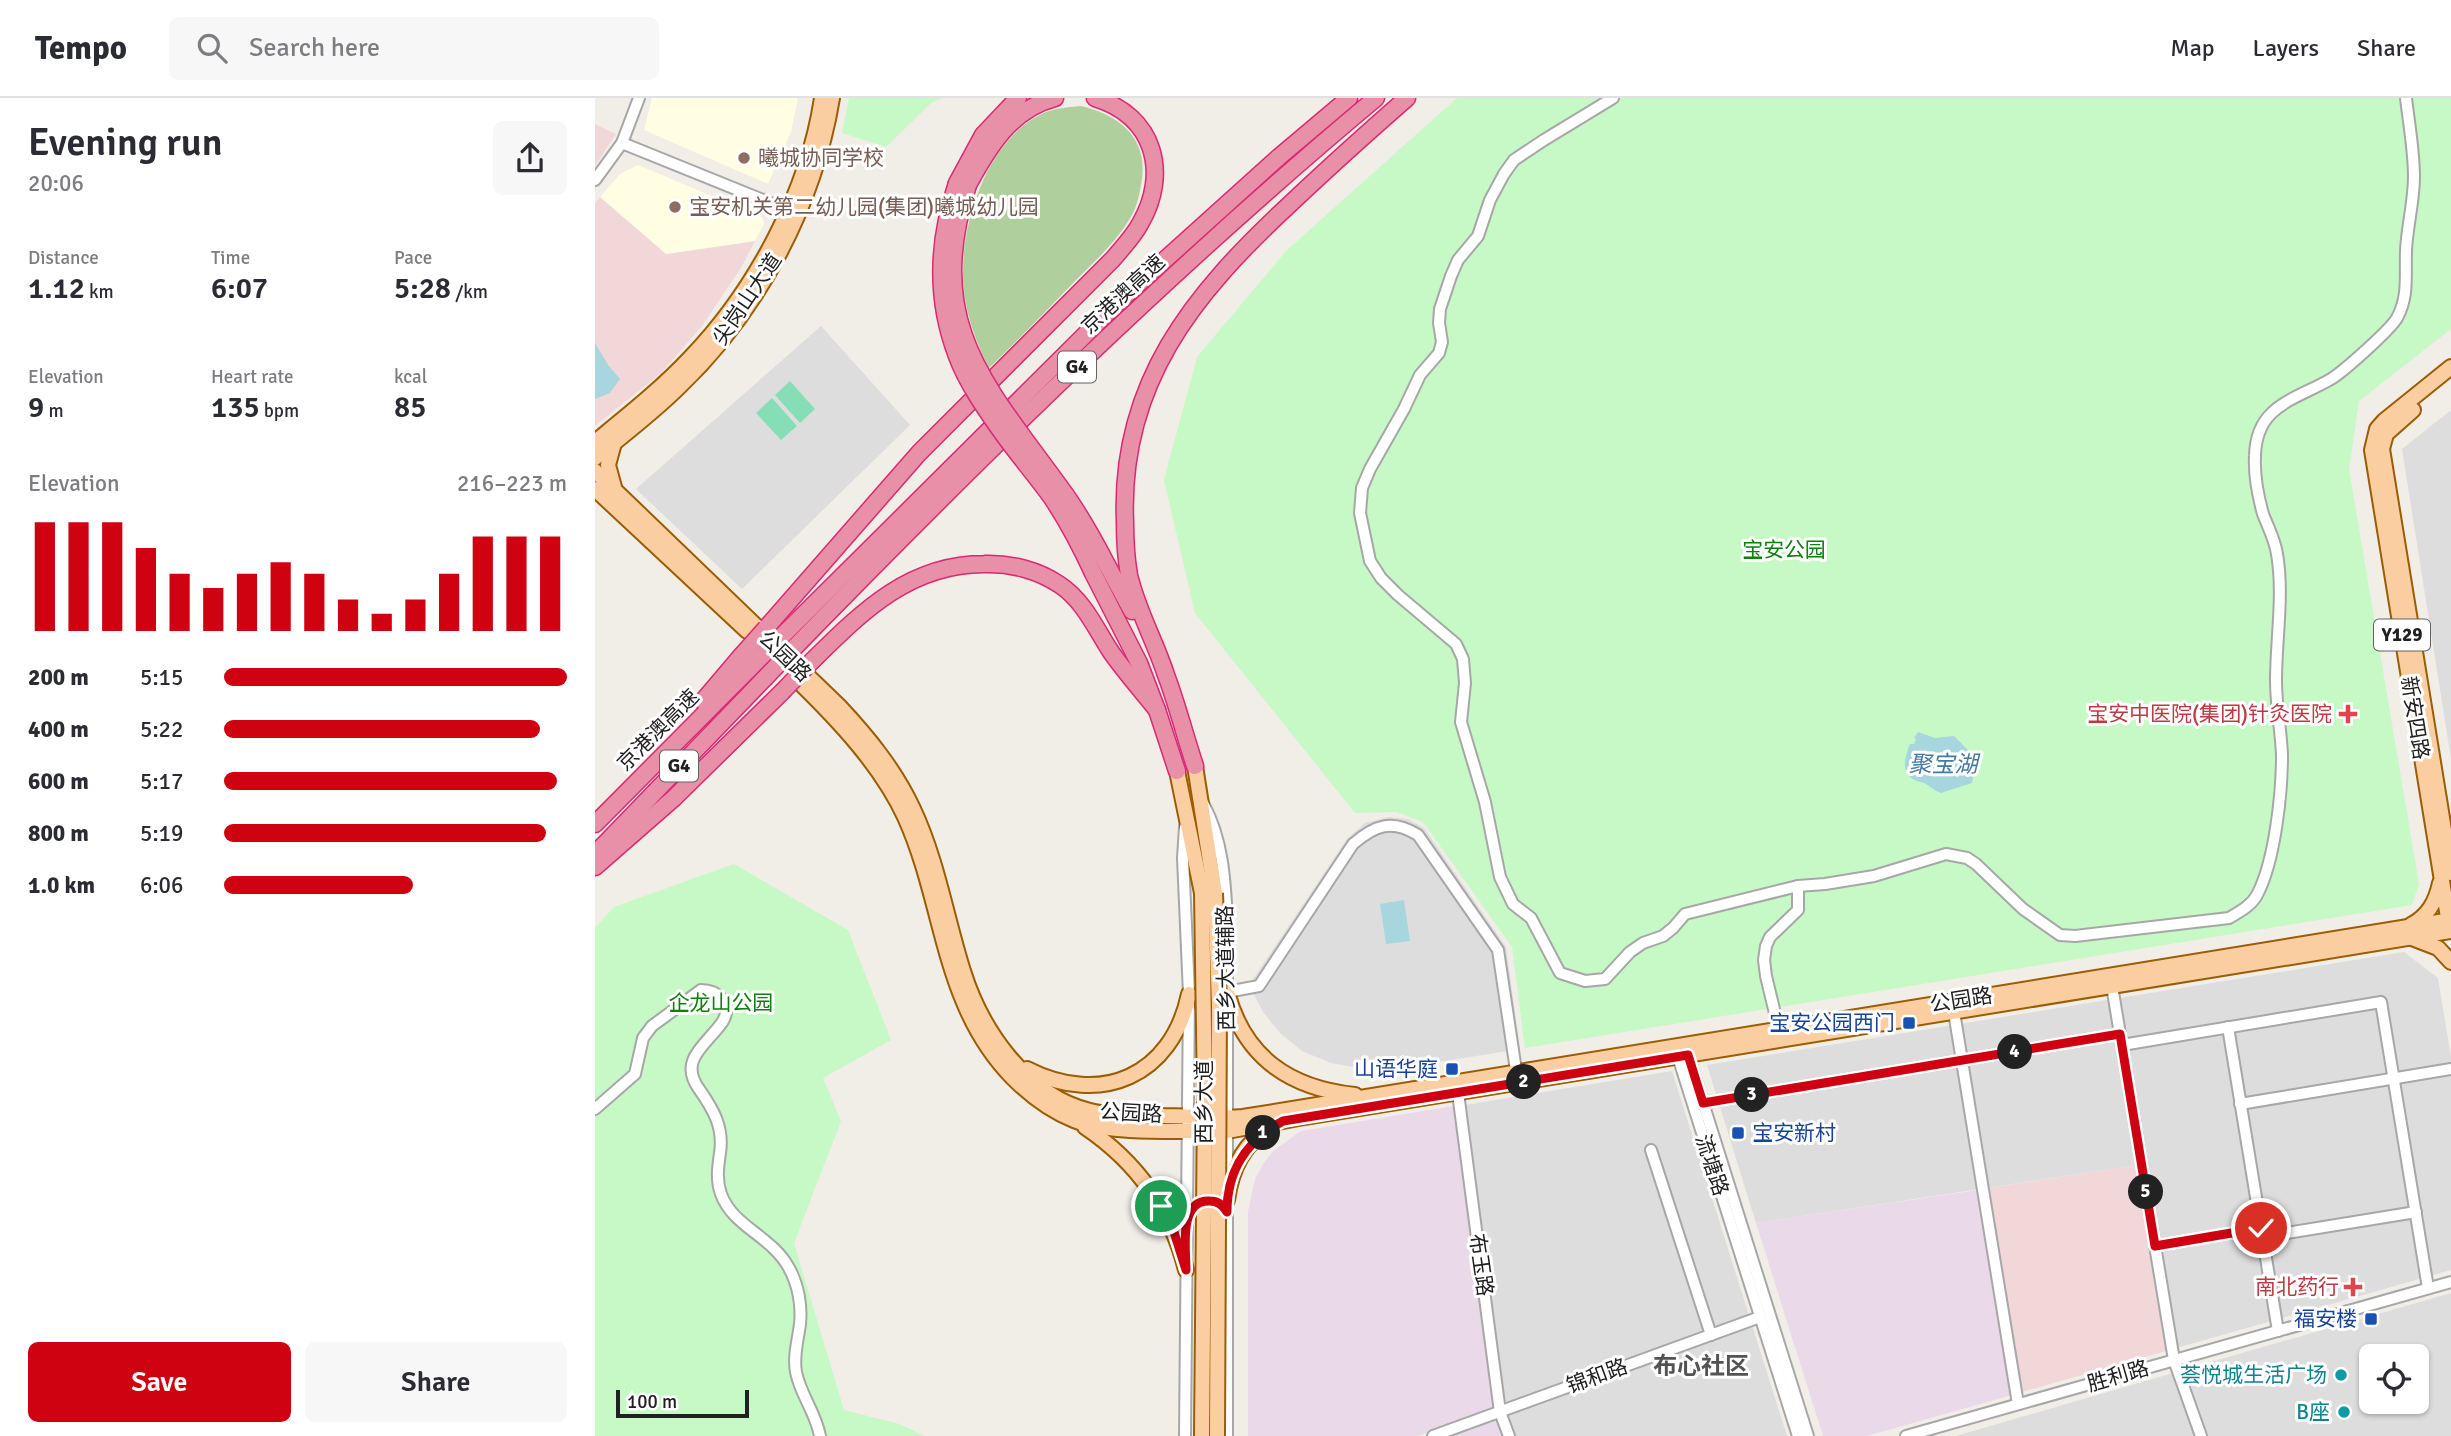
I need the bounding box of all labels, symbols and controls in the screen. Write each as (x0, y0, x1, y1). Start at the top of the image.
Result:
search box (169, 17, 659, 80)
text: Tempo (35, 28, 127, 69)
icon: search (193, 29, 231, 67)
text: Search here (249, 32, 380, 64)
text: Map (2170, 33, 2215, 63)
text: Layers (2253, 33, 2319, 63)
text: Share (2357, 33, 2416, 63)
text: Evening run (28, 119, 222, 166)
button: share (493, 121, 567, 195)
place label: 曦城协同学校 (758, 145, 884, 171)
marker: 曦城协同学校 (736, 150, 752, 166)
text: 20:06 (28, 169, 84, 198)
place label: 宝安机关第二幼儿园(集团)曦城幼儿园 (689, 194, 1039, 220)
marker: 宝安机关第二幼儿园(集团)曦城幼儿园 (667, 199, 683, 215)
text: Distance (28, 246, 99, 270)
text: Time (211, 246, 250, 270)
text: Pace (394, 246, 432, 270)
street label: 尖岗山大道 (707, 248, 787, 350)
street label: 京港澳高速 (1076, 249, 1170, 339)
text: 1.12 (28, 270, 85, 307)
text: 6:07 (211, 270, 268, 307)
text: 5:28 (394, 270, 451, 307)
text: km (85, 280, 114, 304)
text: /km (451, 280, 488, 304)
road number: G4 (1058, 352, 1096, 382)
text: Elevation (28, 365, 104, 389)
text: Heart rate (211, 365, 293, 389)
text: kcal (394, 365, 427, 389)
text: 9 (28, 389, 44, 426)
text: 135 (211, 389, 260, 426)
text: 85 (394, 389, 426, 426)
text: m (44, 399, 64, 423)
text: bpm (260, 399, 299, 423)
text: Elevation (28, 469, 120, 498)
text: 216–223 m (457, 469, 567, 498)
park label: 宝安公园 (1742, 537, 1826, 563)
road number: Y129 (2374, 620, 2430, 650)
street label: 公园路 (753, 625, 817, 687)
text: 200 m (28, 663, 89, 692)
text: 5:15 (140, 663, 183, 692)
street label: 新安四路 (2396, 674, 2434, 762)
street label: 京港澳高速 (612, 684, 704, 776)
place label: 宝安中医院(集团)针灸医院 (2087, 701, 2332, 727)
marker: 宝安中医院(集团)针灸医院 (2338, 704, 2358, 724)
text: 400 m (28, 715, 89, 744)
text: 5:22 (140, 715, 183, 744)
road number: G4 (660, 750, 698, 782)
water label: 聚宝湖 (1909, 750, 1981, 779)
text: 600 m (28, 767, 89, 796)
text: 5:17 (140, 767, 183, 796)
text: 800 m (28, 819, 89, 848)
text: 5:19 (140, 819, 183, 848)
text: 1.0 km (28, 871, 95, 900)
text: 6:06 (140, 871, 183, 900)
street label: 西乡大道辅路 (1212, 905, 1240, 1031)
street label: 公园路 (1928, 982, 1994, 1018)
park label: 企龙山公园 (669, 990, 774, 1016)
place label: 宝安公园西门 (1769, 1010, 1895, 1036)
marker: 宝安公园西门 (1901, 1015, 1917, 1031)
pin: 4 (1997, 1034, 2033, 1070)
text: 4 (2009, 1039, 2020, 1063)
place label: 山语华庭 (1354, 1056, 1438, 1082)
street label: 西乡大道 (1191, 1060, 1217, 1144)
marker: 山语华庭 (1444, 1061, 1460, 1077)
pin: 2 (1507, 1065, 1541, 1100)
text: 2 (1518, 1069, 1529, 1093)
pin: 3 (1735, 1077, 1769, 1112)
text: 3 (1746, 1082, 1757, 1106)
street label: 公园路 (1099, 1098, 1163, 1128)
pin: 1 (1245, 1116, 1281, 1150)
text: 1 (1257, 1120, 1268, 1144)
place label: 宝安新村 (1752, 1120, 1836, 1146)
marker: 宝安新村 (1730, 1125, 1746, 1141)
street label: 流塘路 (1690, 1131, 1734, 1199)
pin: 5 (2129, 1174, 2163, 1210)
pin (1131, 1176, 1191, 1236)
text: 5 (2140, 1179, 2151, 1203)
icon: arrive (1142, 1187, 1180, 1225)
pin (2231, 1198, 2291, 1258)
icon: check (2242, 1209, 2280, 1247)
street label: 布玉路 (1464, 1232, 1498, 1298)
place label: 南北药行 (2255, 1274, 2339, 1300)
marker: 南北药行 (2345, 1279, 2361, 1295)
place label: 福安楼 (2294, 1306, 2357, 1332)
marker: 福安楼 (2363, 1311, 2379, 1327)
button: Save (28, 1342, 291, 1422)
button: Share (305, 1342, 567, 1422)
map controls (2359, 1344, 2429, 1414)
button: locate (2359, 1344, 2429, 1414)
district label: 布心社区 (1653, 1351, 1749, 1381)
street label: 锦和路 (1563, 1353, 1631, 1399)
street label: 胜利路 (2084, 1355, 2152, 1397)
place label: 荟悦城生活广场 (2180, 1362, 2327, 1388)
marker: 荟悦城生活广场 (2333, 1367, 2349, 1383)
scale bar (616, 1387, 749, 1419)
text: 100 m (627, 1390, 677, 1414)
place label: B座 (2296, 1399, 2330, 1425)
marker: B座 (2336, 1404, 2352, 1420)

